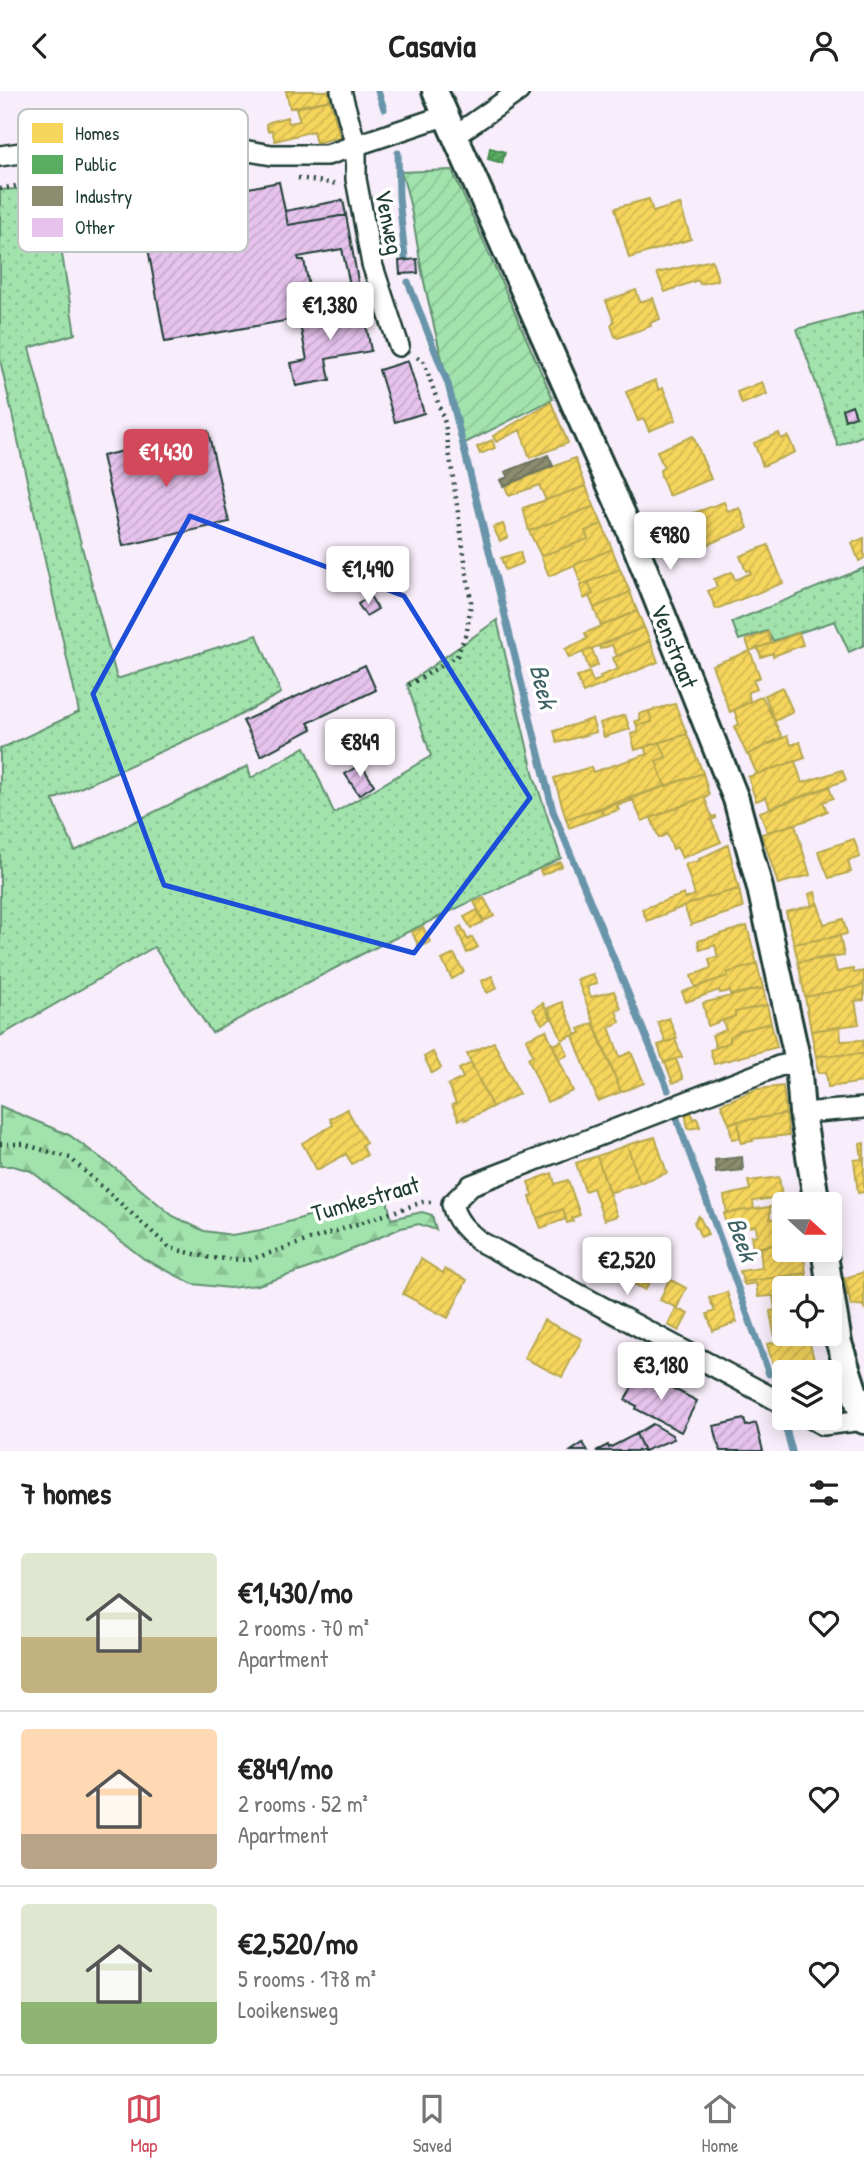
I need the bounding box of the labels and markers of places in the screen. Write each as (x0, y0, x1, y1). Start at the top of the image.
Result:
pin: €1,380 (273, 282, 387, 342)
pin: €1,430 (109, 429, 223, 489)
pin: €980 (629, 512, 711, 572)
pin: €1,490 (311, 547, 425, 606)
pin: €849 (319, 719, 401, 779)
pin: €2,520 (570, 1237, 684, 1297)
pin: €3,180 (604, 1343, 718, 1402)

